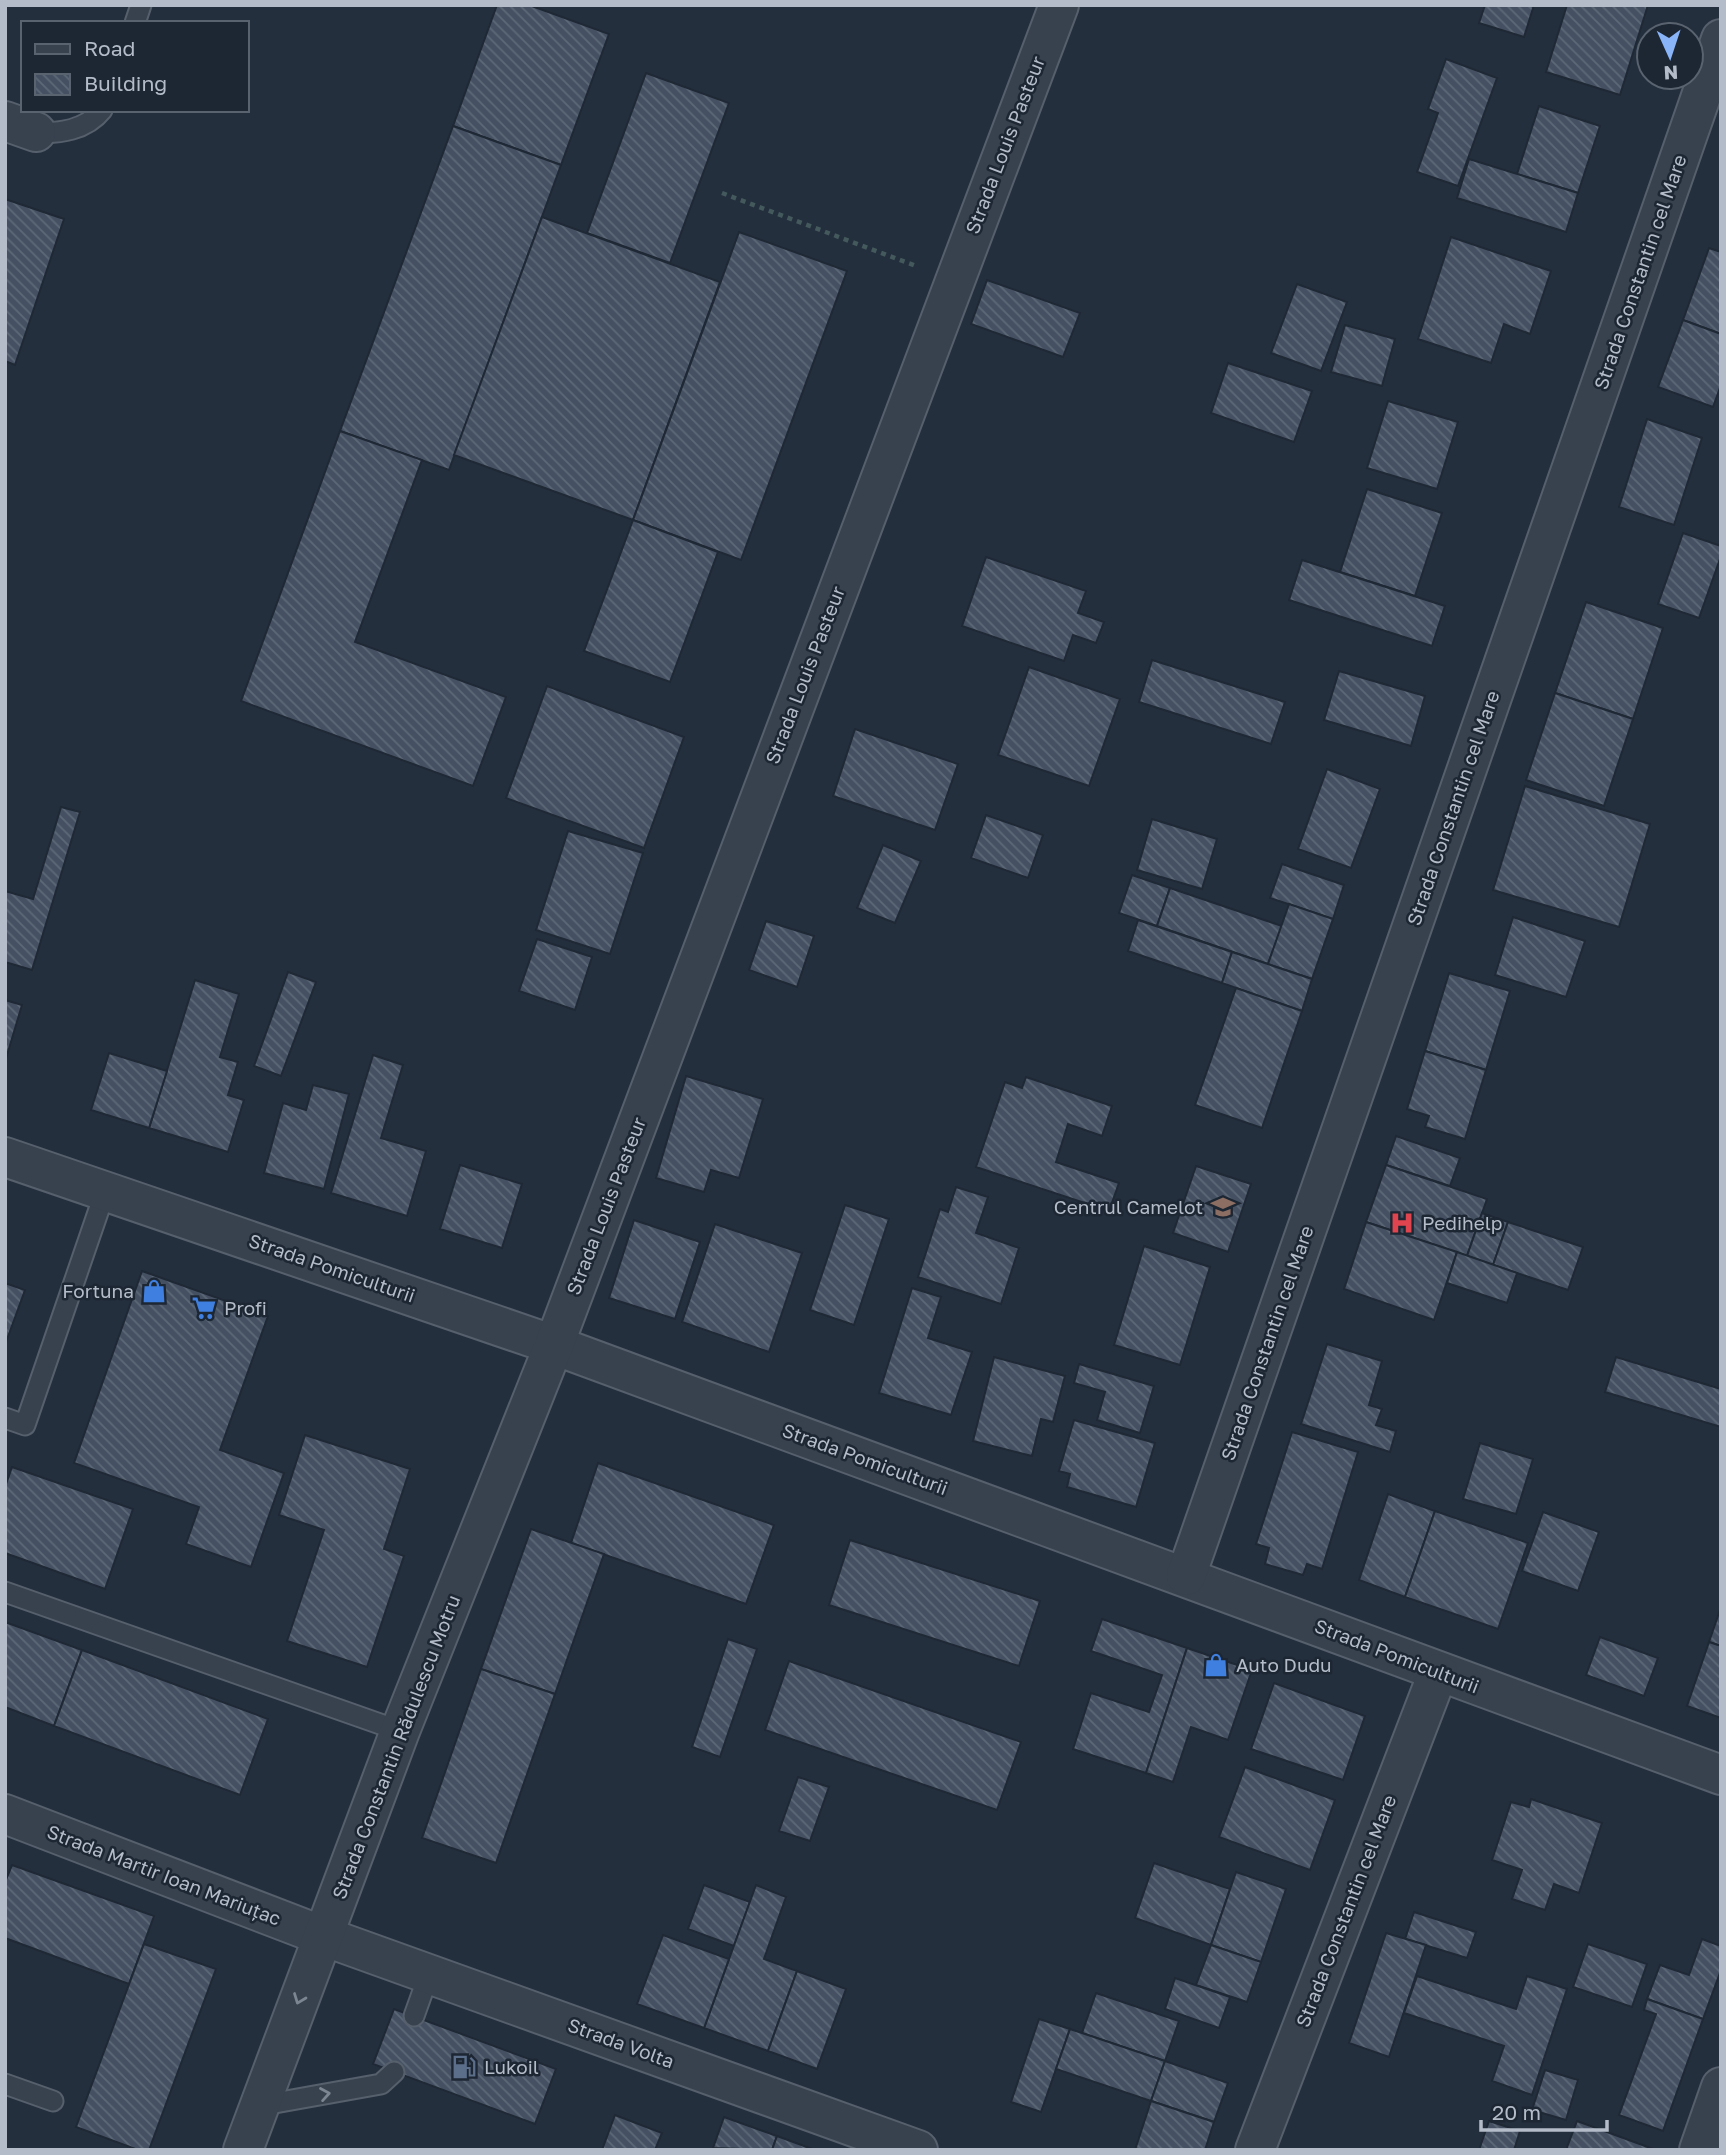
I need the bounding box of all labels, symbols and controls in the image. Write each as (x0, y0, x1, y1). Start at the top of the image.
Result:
legend (21, 21, 248, 112)
north arrow (1635, 21, 1705, 91)
text: Road (84, 35, 135, 61)
street label: Strada Louis Pasteur (960, 52, 1049, 237)
text: N (1663, 62, 1679, 85)
text: Building (84, 70, 167, 96)
street label: Strada Constantin cel Mare (1588, 151, 1691, 392)
street label: Strada Louis Pasteur (760, 582, 849, 767)
street label: Strada Constantin cel Mare (1401, 687, 1504, 928)
street label: Strada Louis Pasteur (561, 1113, 650, 1298)
school or university icon: Centrul Camelot (1209, 1193, 1237, 1221)
place label: Centrul Camelot (1054, 1195, 1203, 1218)
hospital icon: Pedihelp (1388, 1209, 1416, 1237)
place label: Pedihelp (1422, 1211, 1503, 1234)
street label: Strada Constantin cel Mare (1215, 1222, 1318, 1463)
street label: Strada Pomiculturii (246, 1228, 418, 1307)
shop icon: Fortuna (140, 1277, 168, 1305)
place label: Fortuna (62, 1279, 134, 1302)
supermarket icon: Profi (190, 1294, 218, 1322)
place label: Profi (224, 1296, 267, 1319)
street label: Strada Pomiculturii (779, 1418, 951, 1499)
street label: Strada Constantin Rădulescu Motru (327, 1591, 464, 1902)
street label: Strada Pomiculturii (1312, 1614, 1483, 1698)
shop icon: Auto Dudu (1202, 1651, 1230, 1679)
place label: Auto Dudu (1236, 1653, 1332, 1676)
street label: Strada Constantin cel Mare (1291, 1791, 1401, 2030)
street label: Strada Martir Ioan Mariuțac (44, 1819, 284, 1930)
one-way arrow (293, 1993, 307, 2005)
street label: Strada Volta (565, 2013, 678, 2072)
fuel station icon: Lukoil (450, 2053, 478, 2081)
place label: Lukoil (484, 2055, 539, 2078)
one-way arrow (319, 2087, 331, 2102)
scale bar (1481, 2088, 1607, 2132)
text: 20 m (1492, 2099, 1541, 2125)

